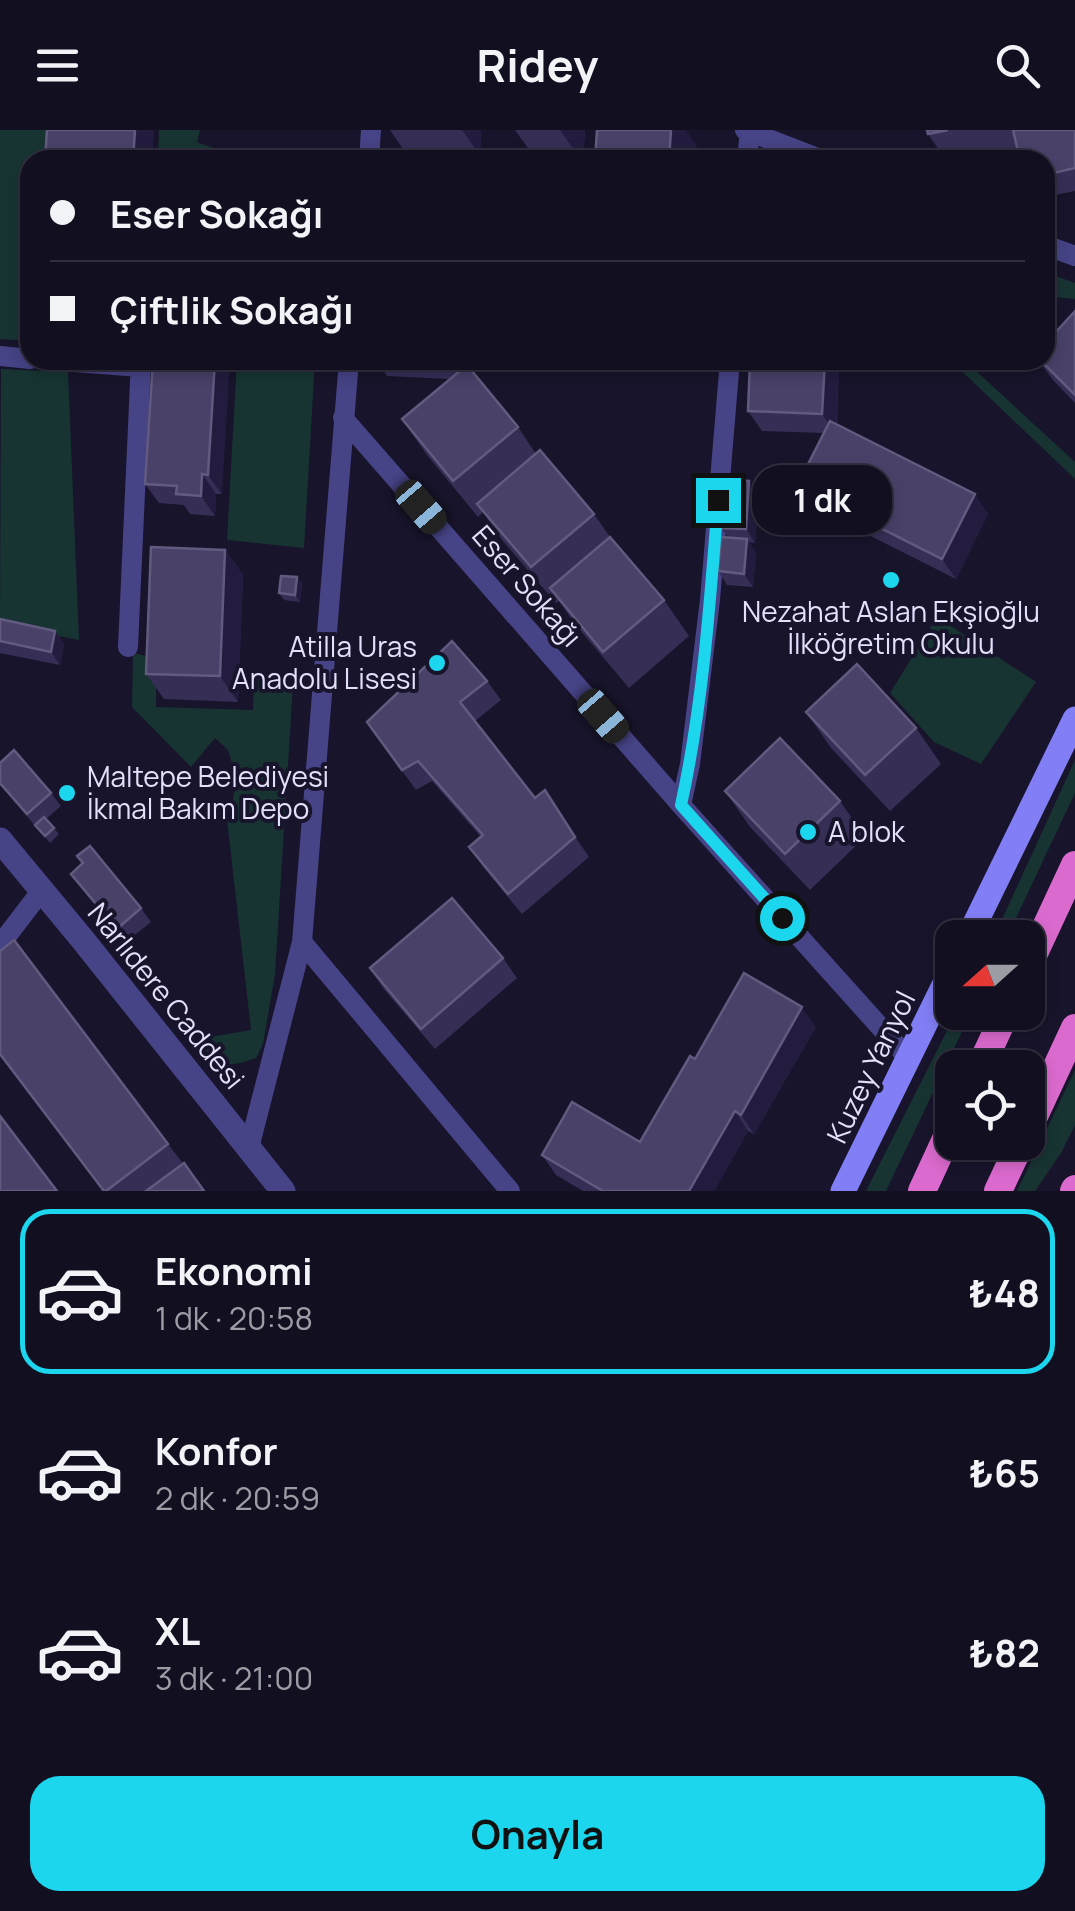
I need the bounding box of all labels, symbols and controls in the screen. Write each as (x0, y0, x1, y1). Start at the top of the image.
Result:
text: Ridey (477, 34, 598, 96)
icon: menu (30, 38, 85, 93)
icon: search (990, 38, 1045, 93)
text: Eser Sokağı (110, 187, 323, 239)
text: Çiftlik Sokağı (110, 283, 354, 335)
callout: 1 dk (753, 465, 893, 535)
car (390, 475, 452, 539)
route end (696, 478, 741, 523)
text: 1 dk (793, 478, 851, 522)
street label: Eser Sokağı (465, 517, 591, 654)
marker: Nezahat Aslan Ekşioğlu İlköğretim Okulu (880, 569, 902, 591)
place label: Nezahat Aslan Ekşioğlu İlköğretim Okulu (742, 592, 1040, 662)
place label: Atilla Uras Anadolu Lisesi (232, 627, 417, 697)
marker: Atilla Uras Anadolu Lisesi (426, 652, 448, 674)
car (572, 684, 634, 748)
place label: Maltepe Belediyesi İkmal Bakım Depo (87, 757, 329, 827)
marker: Maltepe Belediyesi İkmal Bakım Depo (56, 782, 78, 804)
place label: A blok (828, 812, 906, 850)
marker: A blok (797, 821, 819, 843)
street label: Narlıdere Caddesi (80, 894, 254, 1096)
route start (760, 896, 805, 941)
north arrow (935, 920, 1045, 1030)
map controls (935, 920, 1045, 1160)
street label: Kuzey Yanyol (817, 984, 923, 1149)
button: locate (935, 1050, 1045, 1160)
text: Ekonomi (155, 1244, 313, 1296)
icon: car (35, 1247, 125, 1337)
text: ₺48 (969, 1266, 1040, 1318)
text: 1 dk · 20:58 (155, 1296, 313, 1340)
text: Konfor (155, 1424, 278, 1476)
icon: car (35, 1427, 125, 1517)
text: ₺65 (969, 1446, 1040, 1498)
text: 2 dk · 20:59 (155, 1476, 320, 1520)
text: XL (155, 1604, 200, 1656)
icon: car (35, 1607, 125, 1697)
text: ₺82 (969, 1626, 1040, 1678)
text: 3 dk · 21:00 (155, 1656, 313, 1700)
button: Onayla (30, 1776, 1045, 1891)

